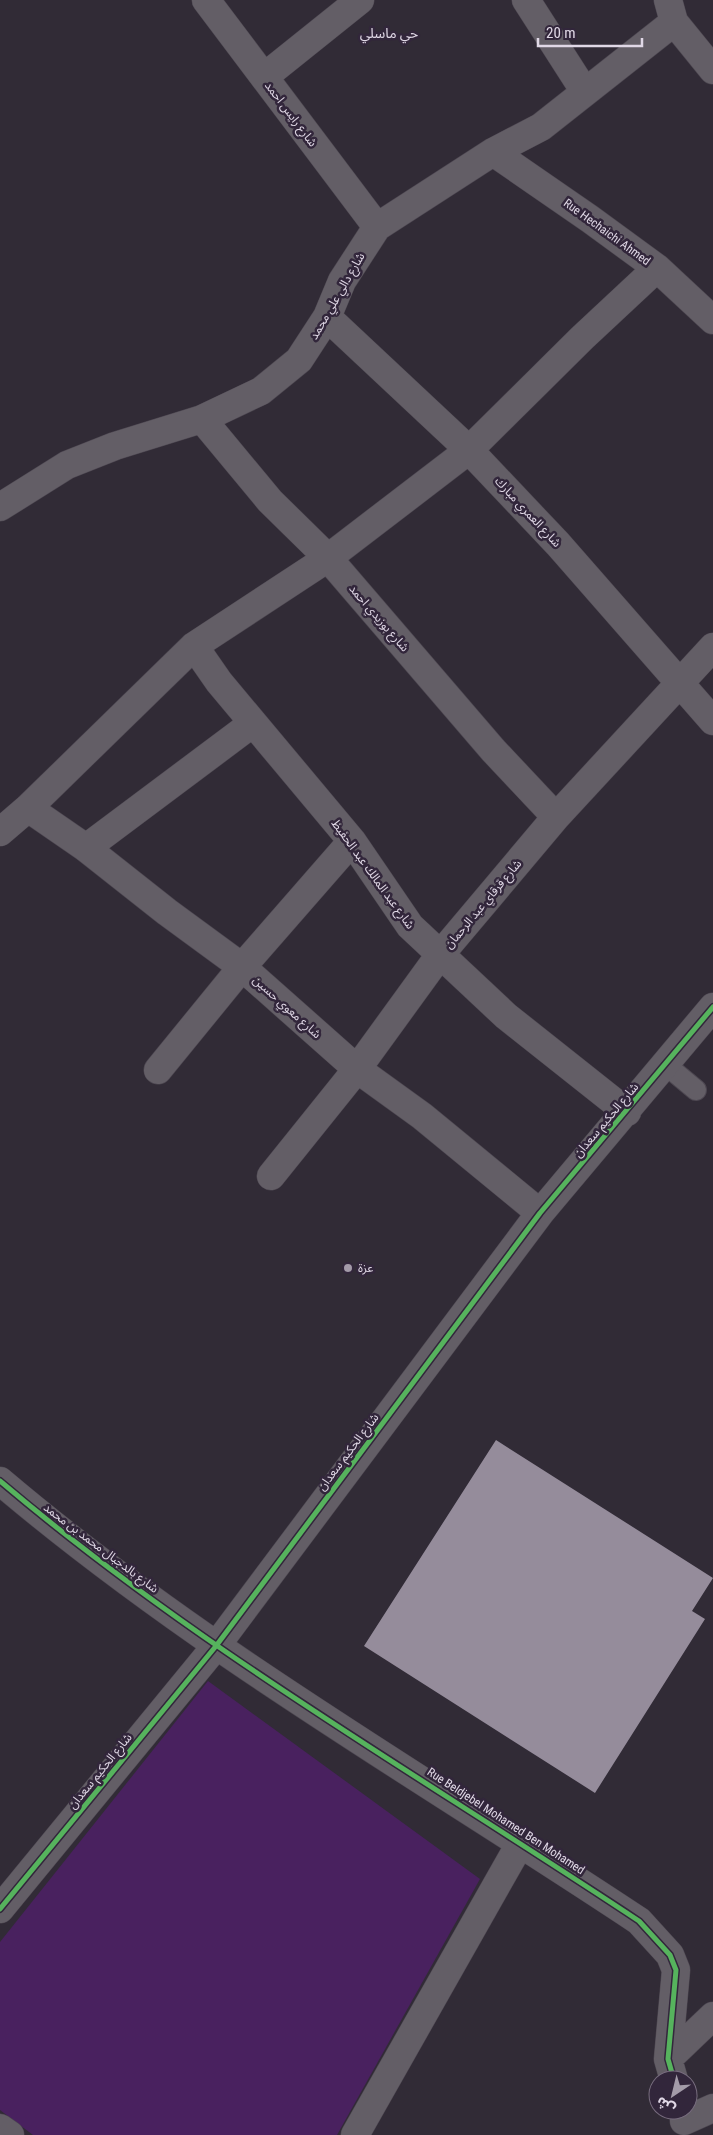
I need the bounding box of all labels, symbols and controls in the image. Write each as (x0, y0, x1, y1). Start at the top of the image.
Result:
scale bar (538, 15, 642, 47)
text: 20 m (546, 24, 576, 42)
district label: حي ماسلي (360, 25, 418, 44)
street label: شارع رايس احمد (260, 79, 320, 151)
street label: Rue Hechaichi Ahmed (561, 196, 653, 268)
street label: شارع دالي علي محمد (306, 250, 370, 343)
street label: شارع العمري مبارك (490, 474, 564, 552)
street label: شارع بوزيدي احمد (344, 582, 412, 656)
street label: شارع عبد المالك عبد الحفيظ (327, 816, 417, 933)
street label: شارع قرقاي عبد الرحمان (442, 857, 526, 953)
street label: شارع معوي حسين (248, 973, 324, 1043)
street label: شارع الحكيم سعدان (571, 1080, 643, 1161)
place label: عزة (358, 1261, 373, 1275)
marker: عزة (342, 1262, 354, 1274)
street label: شارع الحكيم سعدان (314, 1411, 383, 1495)
street label: شارع بالدجبال محمد بن محمد (40, 1500, 161, 1597)
street label: شارع الحكيم سعدان (65, 1730, 136, 1813)
street label: Rue Beldjebel Mohamed Ben Mohamed (425, 1765, 587, 1877)
north arrow (648, 2070, 698, 2120)
text: ش (653, 2094, 678, 2118)

